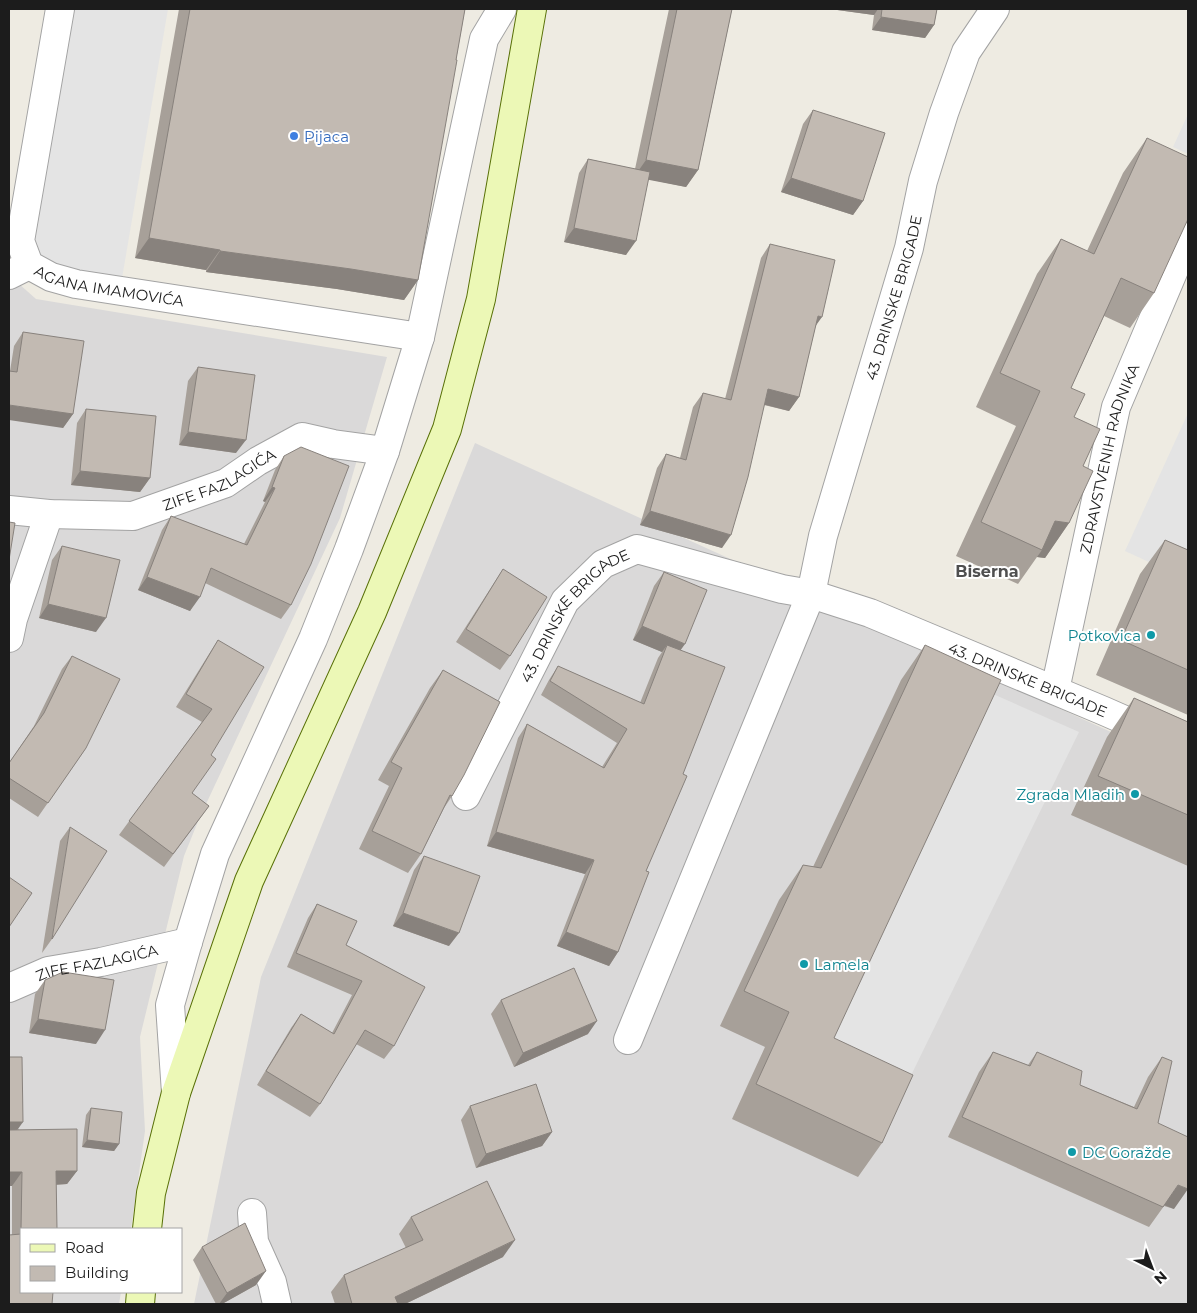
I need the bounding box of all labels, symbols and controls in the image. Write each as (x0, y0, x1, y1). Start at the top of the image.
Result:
place label: Pijaca (304, 127, 349, 146)
marker: Pijaca (288, 130, 300, 142)
street label: 43. DRINSKE BRIGADE (861, 213, 925, 382)
street label: AGANA IMAMOVIĆA (31, 260, 185, 310)
street label: ZDRAVSTVENIH RADNIKA (1075, 360, 1143, 555)
street label: ZIFE FAZLAGIĆA (160, 444, 279, 514)
street label: 43. DRINSKE BRIGADE (516, 544, 632, 686)
district label: Biserna (955, 562, 1019, 581)
place label: Potkovica (1068, 626, 1141, 645)
marker: Potkovica (1145, 629, 1157, 641)
street label: 43. DRINSKE BRIGADE (946, 637, 1110, 721)
place label: Zgrada Mladih (1016, 785, 1125, 804)
marker: Zgrada Mladih (1129, 788, 1141, 800)
street label: ZIFE FAZLAGIĆA (33, 940, 160, 985)
place label: Lamela (814, 955, 870, 974)
marker: Lamela (798, 958, 810, 970)
place label: DC Goražde (1082, 1143, 1171, 1162)
marker: DC Goražde (1066, 1146, 1078, 1158)
legend (20, 1228, 182, 1293)
text: Road (65, 1238, 104, 1257)
north arrow (1127, 1243, 1177, 1293)
text: Building (65, 1263, 129, 1282)
text: N (1150, 1267, 1171, 1288)

